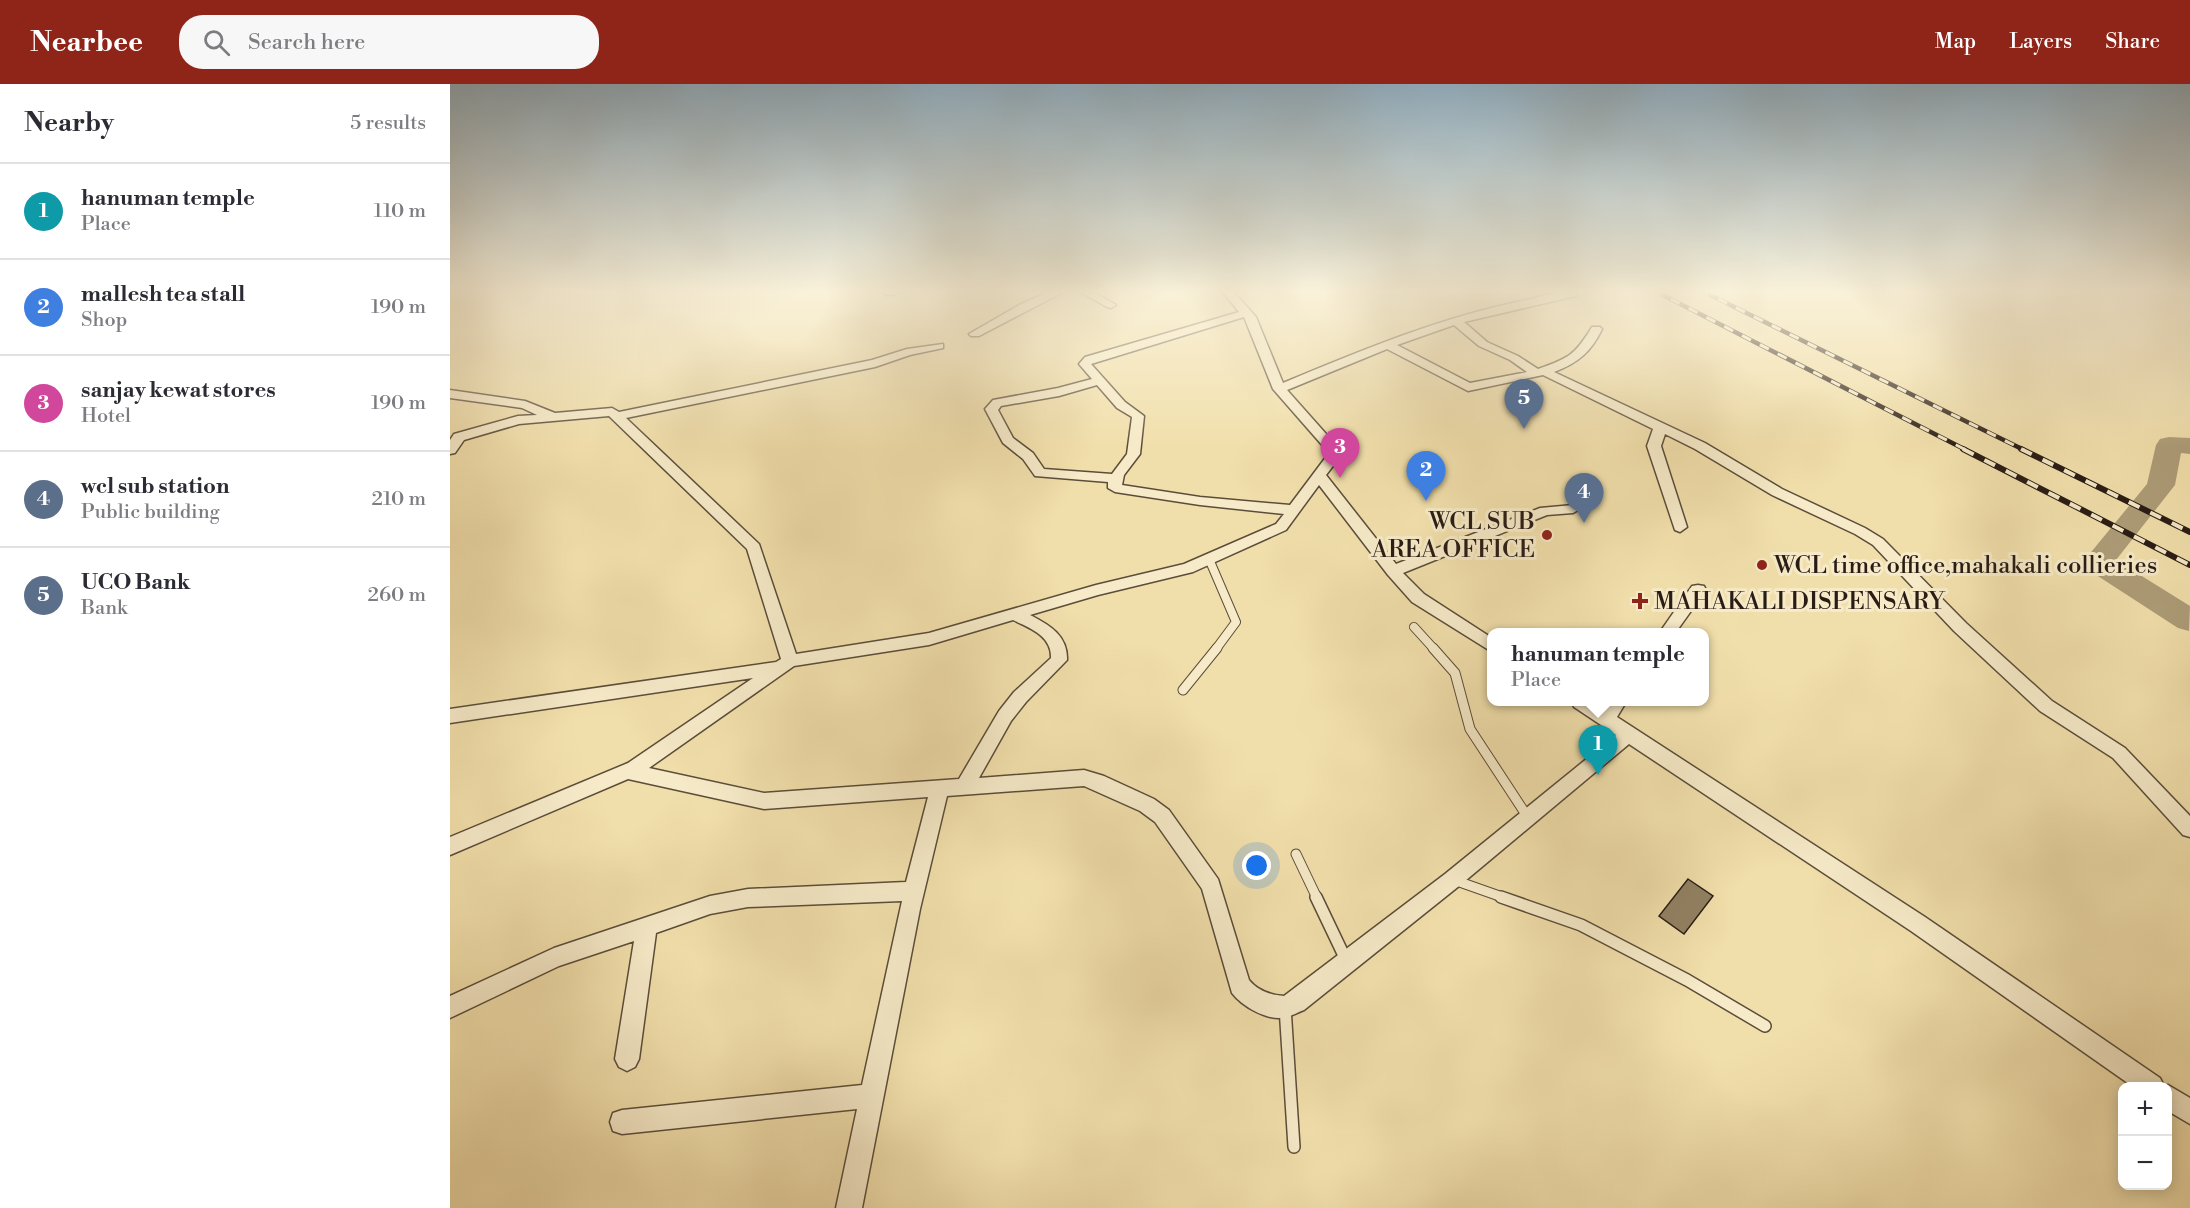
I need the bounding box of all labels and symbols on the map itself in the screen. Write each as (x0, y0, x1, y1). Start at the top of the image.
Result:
pin: 5 (1504, 380, 1544, 429)
pin: 3 (1320, 428, 1360, 478)
pin: 2 (1406, 452, 1446, 501)
pin: 4 (1564, 474, 1604, 523)
place label: WCL SUB AREA OFFICE (1370, 507, 1535, 565)
marker: WCL SUB AREA OFFICE (1540, 528, 1554, 542)
place label: WCL time office,mahakali collieries (1773, 551, 2157, 581)
marker: WCL time office,mahakali collieries (1755, 558, 1769, 572)
place label: MAHAKALI DISPENSARY (1654, 587, 1946, 617)
marker: MAHAKALI DISPENSARY (1631, 592, 1649, 610)
pin: 1 (1578, 726, 1618, 775)
your location (1242, 851, 1271, 880)

